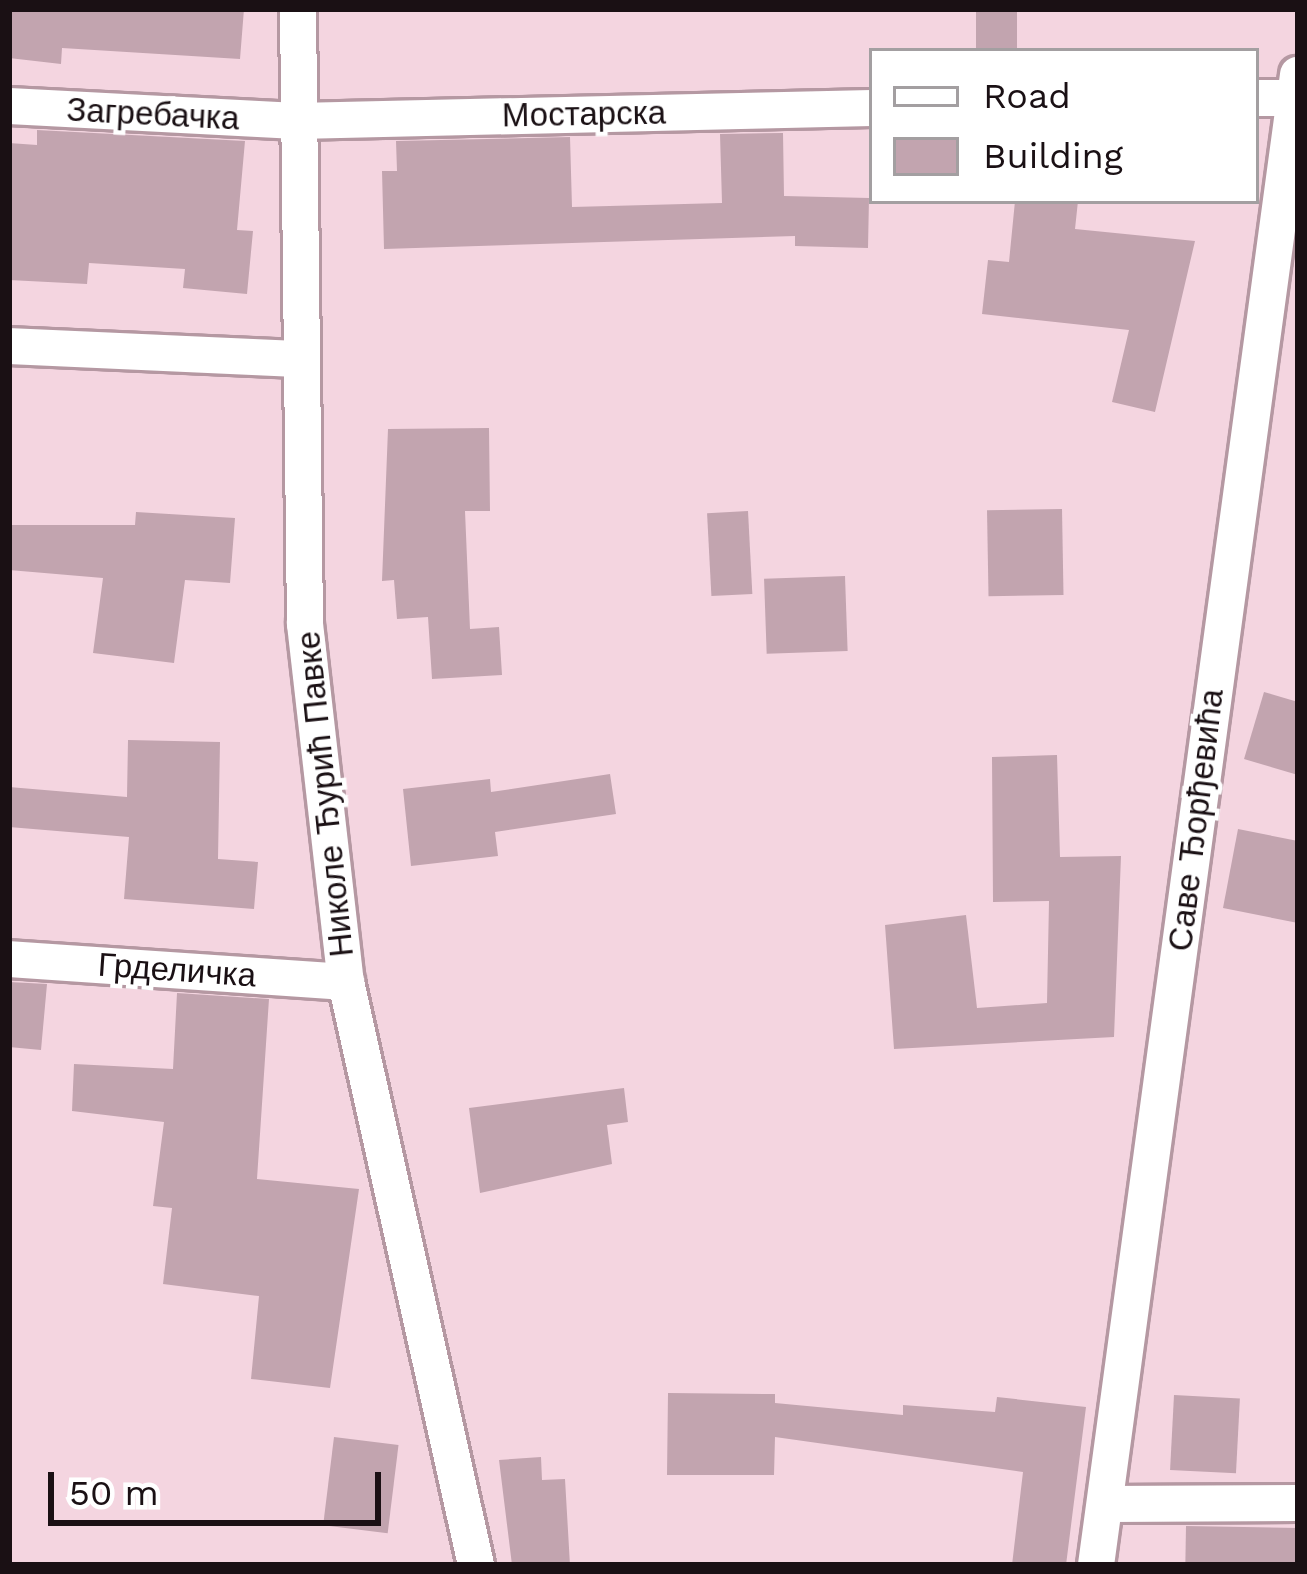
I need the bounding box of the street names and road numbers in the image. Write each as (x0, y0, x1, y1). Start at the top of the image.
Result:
street label: Загребачка (66, 90, 240, 138)
street label: Мостарска (502, 93, 666, 135)
street label: Николе Ђурић Павке (288, 629, 362, 959)
street label: Саве Ђорђевића (1160, 687, 1232, 953)
street label: Грделичка (97, 945, 257, 995)

